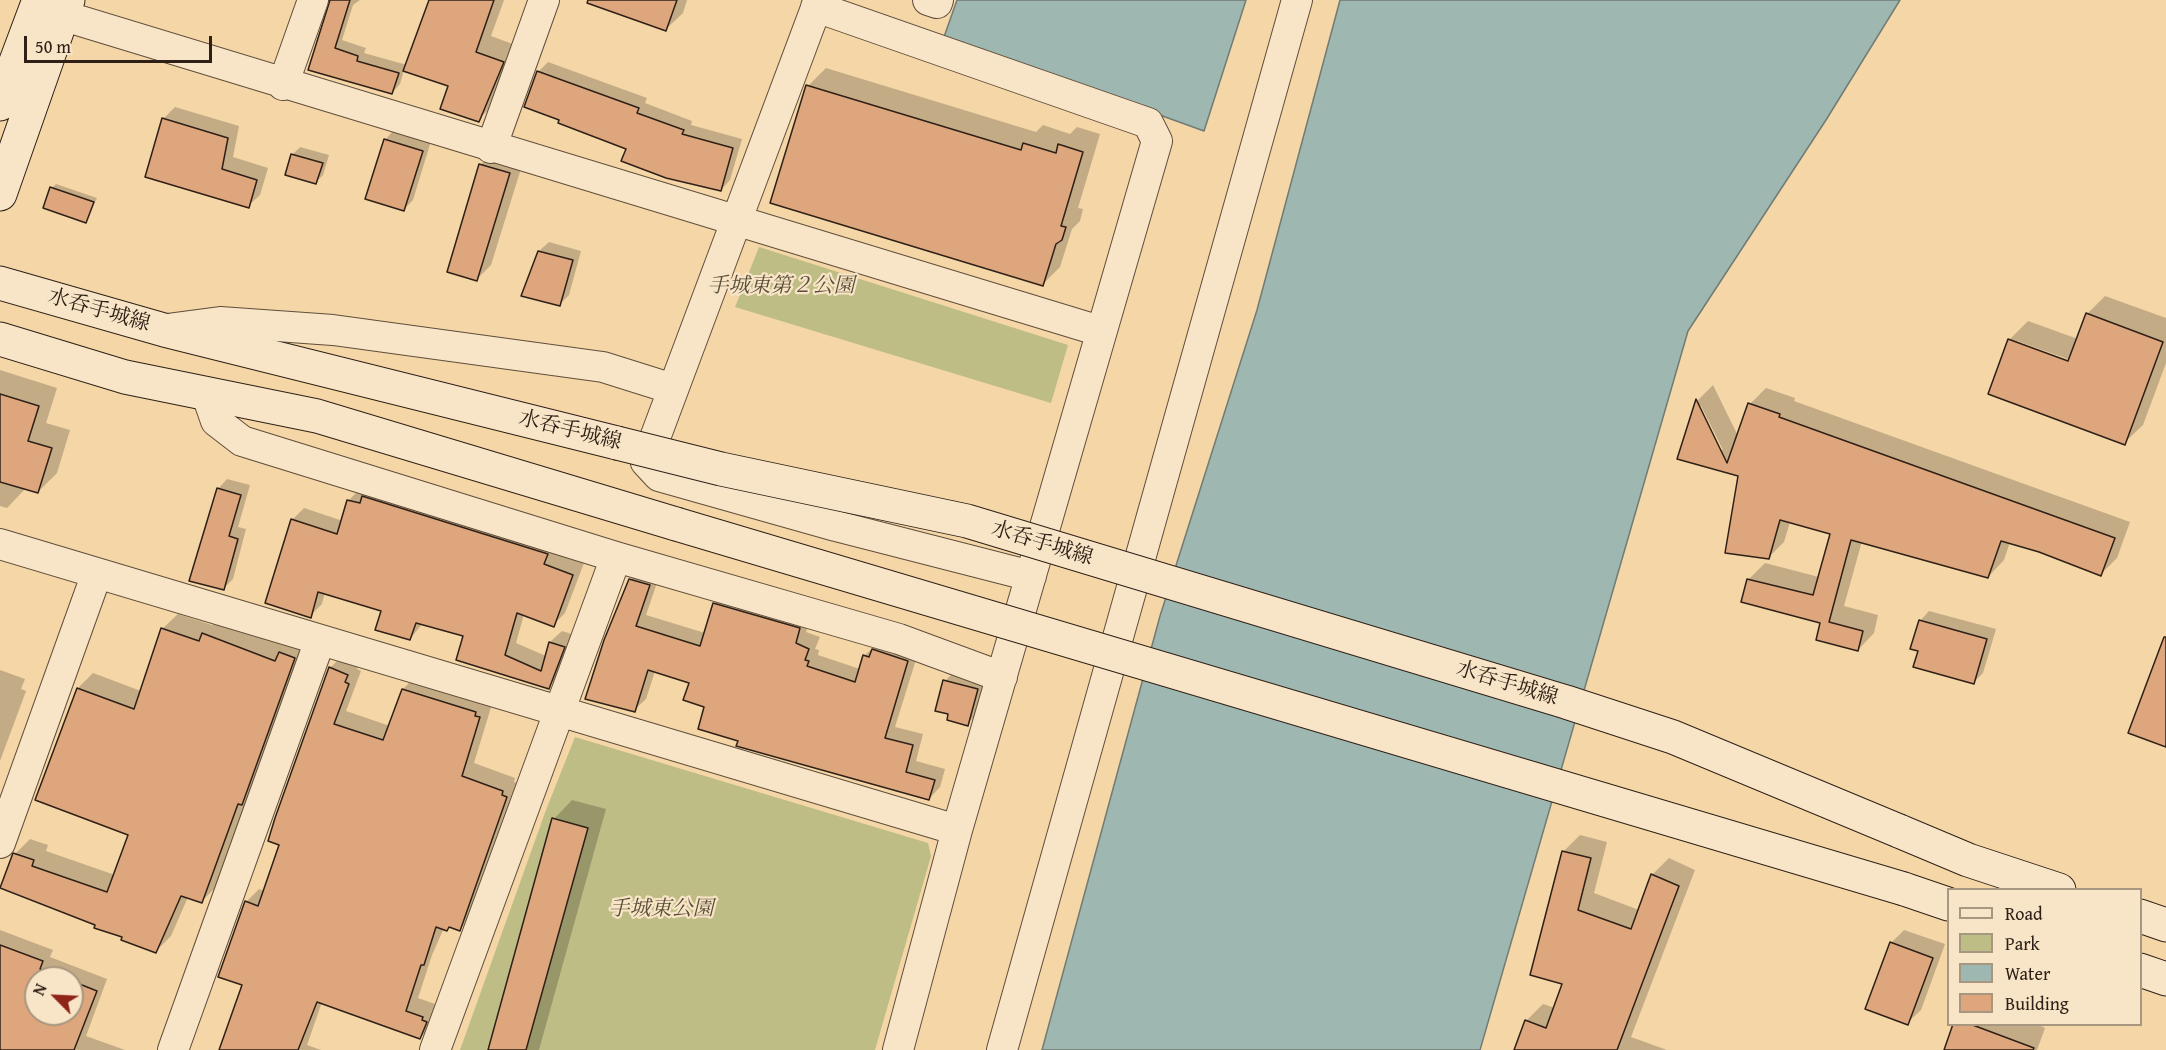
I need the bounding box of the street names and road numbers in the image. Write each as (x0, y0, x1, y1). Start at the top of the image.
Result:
street label: 水呑手城線 (45, 284, 153, 338)
street label: 水呑手城線 (516, 406, 624, 456)
street label: 水呑手城線 (988, 517, 1096, 571)
street label: 水呑手城線 (1453, 657, 1561, 711)

